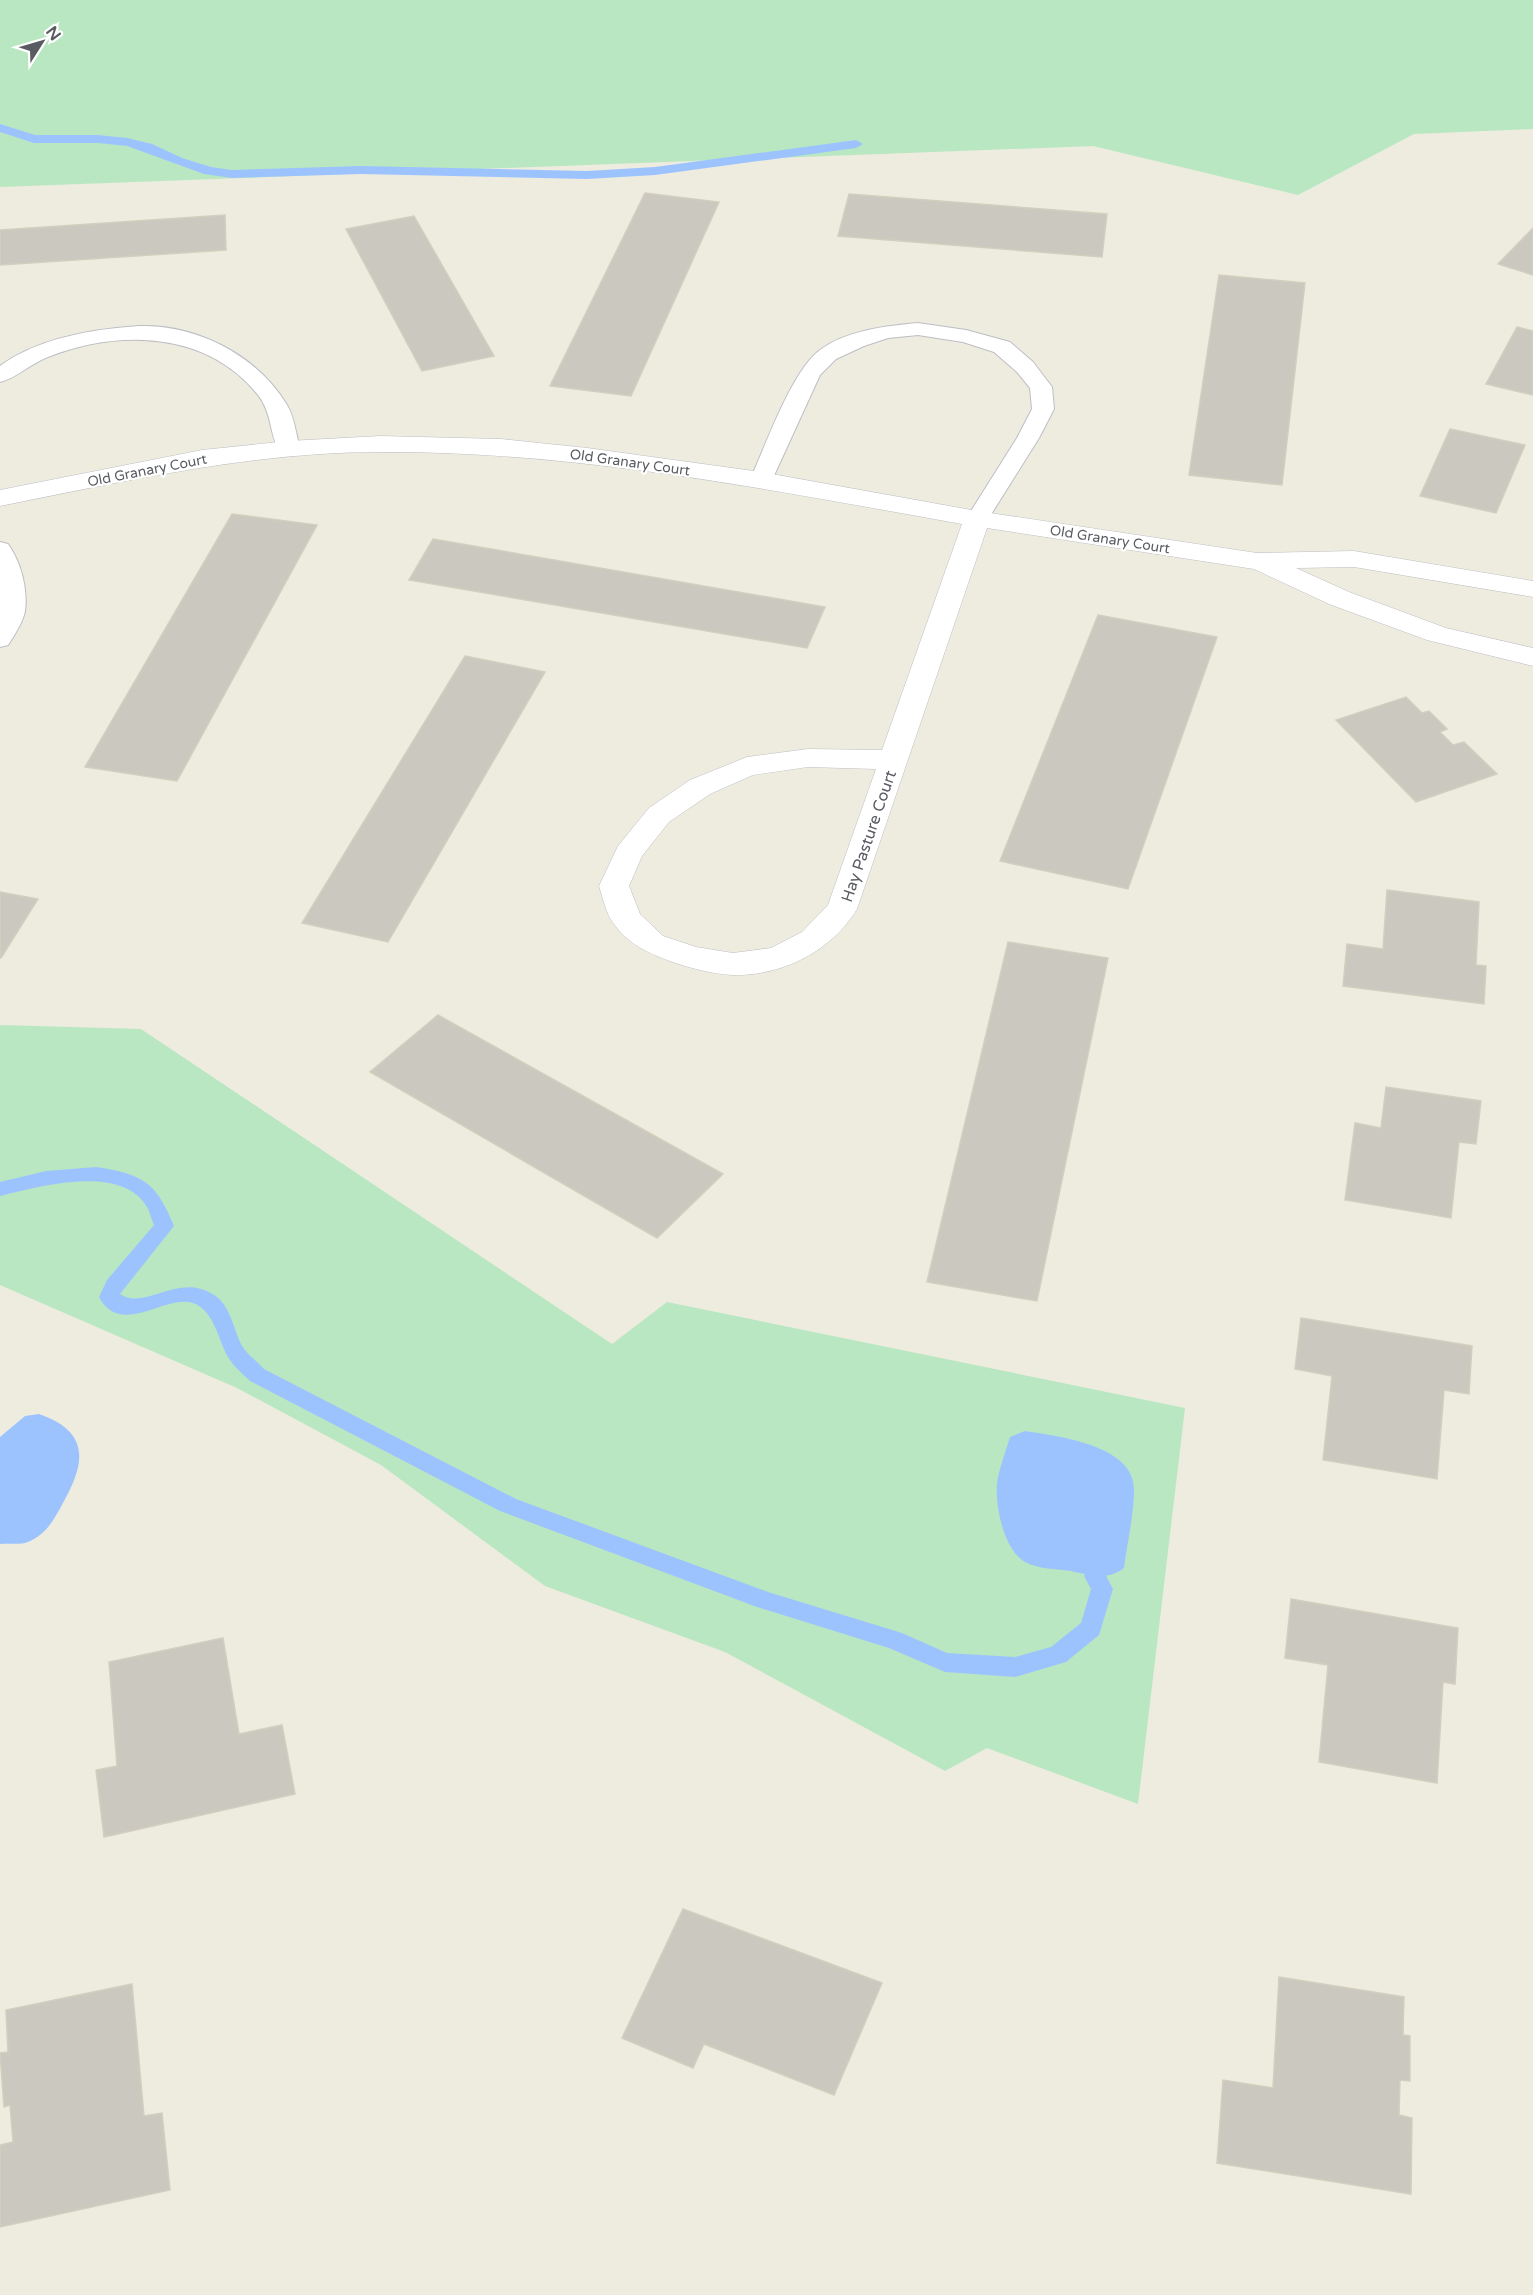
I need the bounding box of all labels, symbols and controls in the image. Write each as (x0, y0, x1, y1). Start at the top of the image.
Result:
north arrow (12, 12, 72, 72)
text: N (41, 22, 65, 45)
street label: Old Granary Court (569, 446, 692, 479)
street label: Old Granary Court (86, 450, 209, 490)
street label: Old Granary Court (1049, 522, 1172, 557)
street label: Hay Pasture Court (837, 768, 901, 905)

